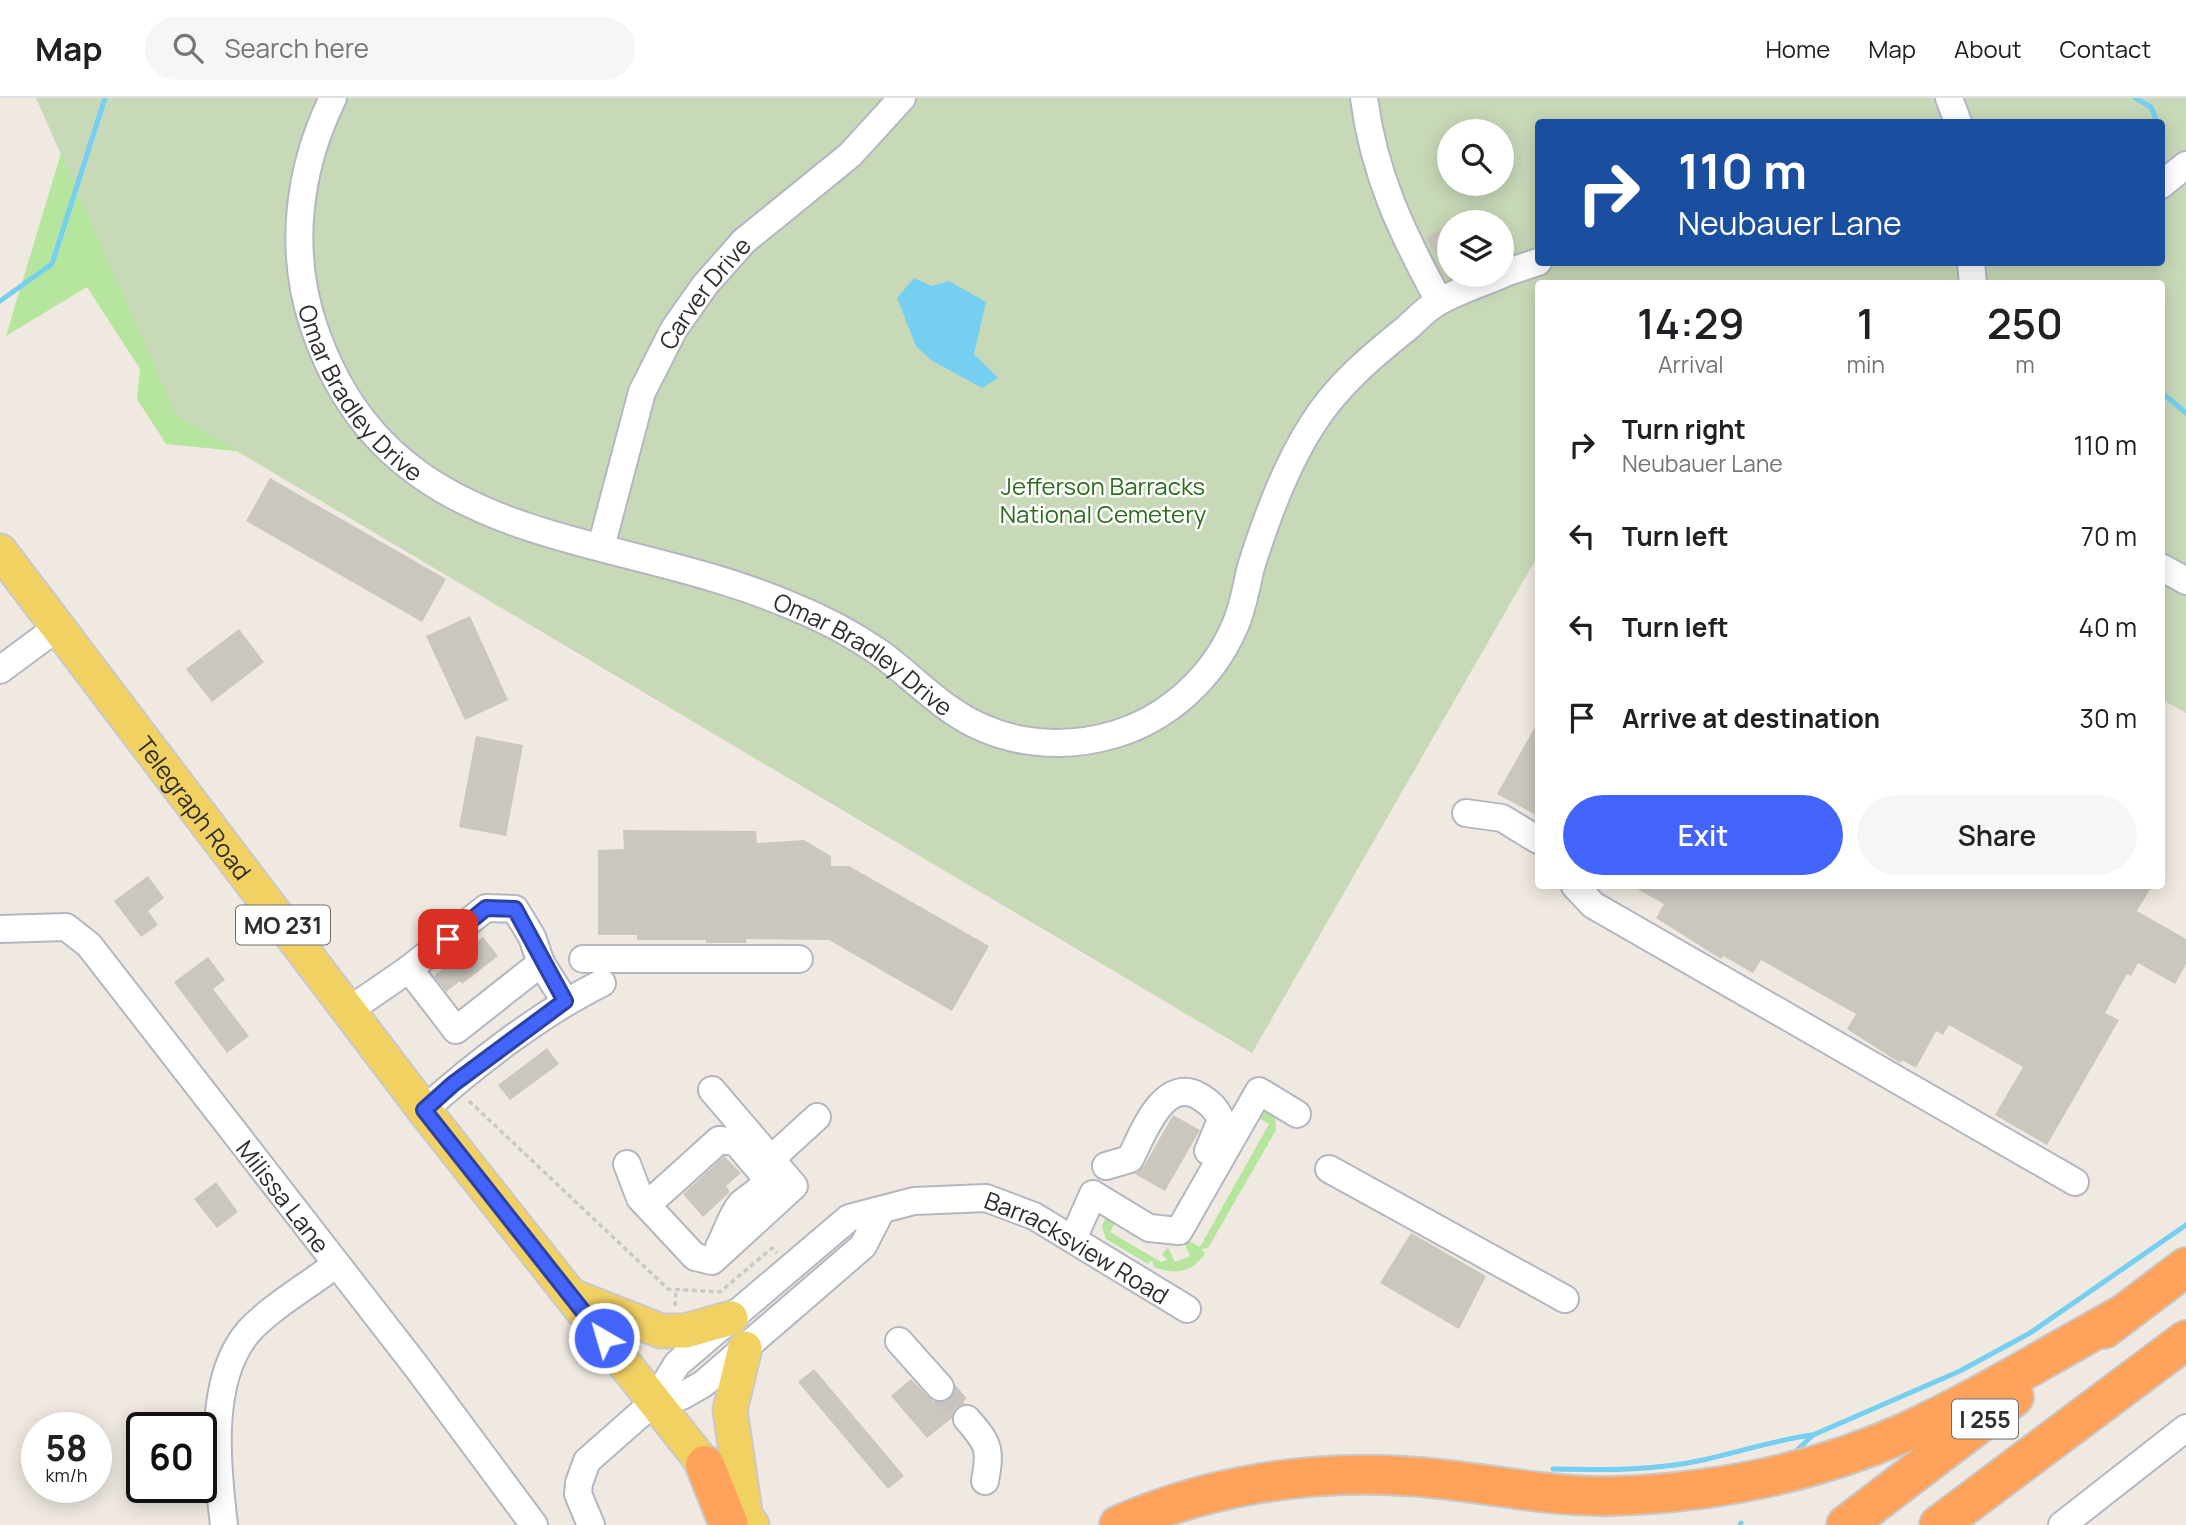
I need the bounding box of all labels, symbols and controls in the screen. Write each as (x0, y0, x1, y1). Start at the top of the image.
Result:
search box (145, 17, 635, 80)
text: Map (35, 26, 103, 71)
icon: search (169, 29, 207, 67)
text: Search here (225, 30, 369, 66)
text: Home (1765, 32, 1830, 65)
text: Map (1868, 32, 1916, 65)
text: About (1954, 32, 2022, 65)
text: Contact (2060, 32, 2151, 65)
map controls (1437, 119, 1514, 287)
button: search (1437, 119, 1514, 196)
text: 110 m (1678, 137, 1807, 204)
icon: right (1563, 147, 1654, 238)
text: Neubauer Lane (1678, 201, 1902, 245)
button: layers (1437, 210, 1514, 287)
street label: Carver Drive (650, 229, 757, 355)
text: 14:29 (1637, 294, 1745, 352)
text: 1 (1857, 294, 1875, 352)
text: 250 (1987, 294, 2063, 352)
street label: Omar Bradley Drive (292, 301, 430, 488)
text: Arrival (1658, 348, 1724, 380)
text: min (1846, 348, 1885, 380)
text: m (2015, 348, 2035, 380)
text: Turn right (1622, 411, 1746, 447)
icon: right (1563, 426, 1601, 464)
text: 110 m (2074, 427, 2137, 463)
text: Neubauer Lane (1622, 447, 1783, 479)
park label: Jefferson Barracks National Cemetery (1000, 469, 1207, 530)
icon: left (1563, 517, 1601, 555)
text: Turn left (1622, 518, 1729, 554)
text: 70 m (2081, 518, 2137, 554)
street label: Omar Bradley Drive (769, 584, 960, 723)
icon: left (1563, 608, 1601, 646)
text: Turn left (1622, 609, 1729, 645)
text: 40 m (2079, 609, 2137, 645)
icon: arrive (1563, 699, 1601, 737)
text: Arrive at destination (1622, 700, 1880, 736)
text: 30 m (2080, 700, 2137, 736)
street label: Telegraph Road (129, 729, 260, 886)
button: Exit (1563, 795, 1843, 875)
button: Share (1857, 795, 2137, 875)
road number: MO 231 (236, 905, 330, 944)
pin (418, 909, 478, 969)
icon: arrive (429, 920, 467, 958)
street label: Milissa Lane (230, 1133, 338, 1259)
street label: Barracksview Road (980, 1183, 1175, 1311)
position arrow (567, 1301, 641, 1375)
road number: I 255 (1952, 1400, 2018, 1438)
speed limit sign: 60 (126, 1412, 217, 1503)
text: 58 (46, 1424, 87, 1472)
text: km/h (46, 1463, 87, 1487)

